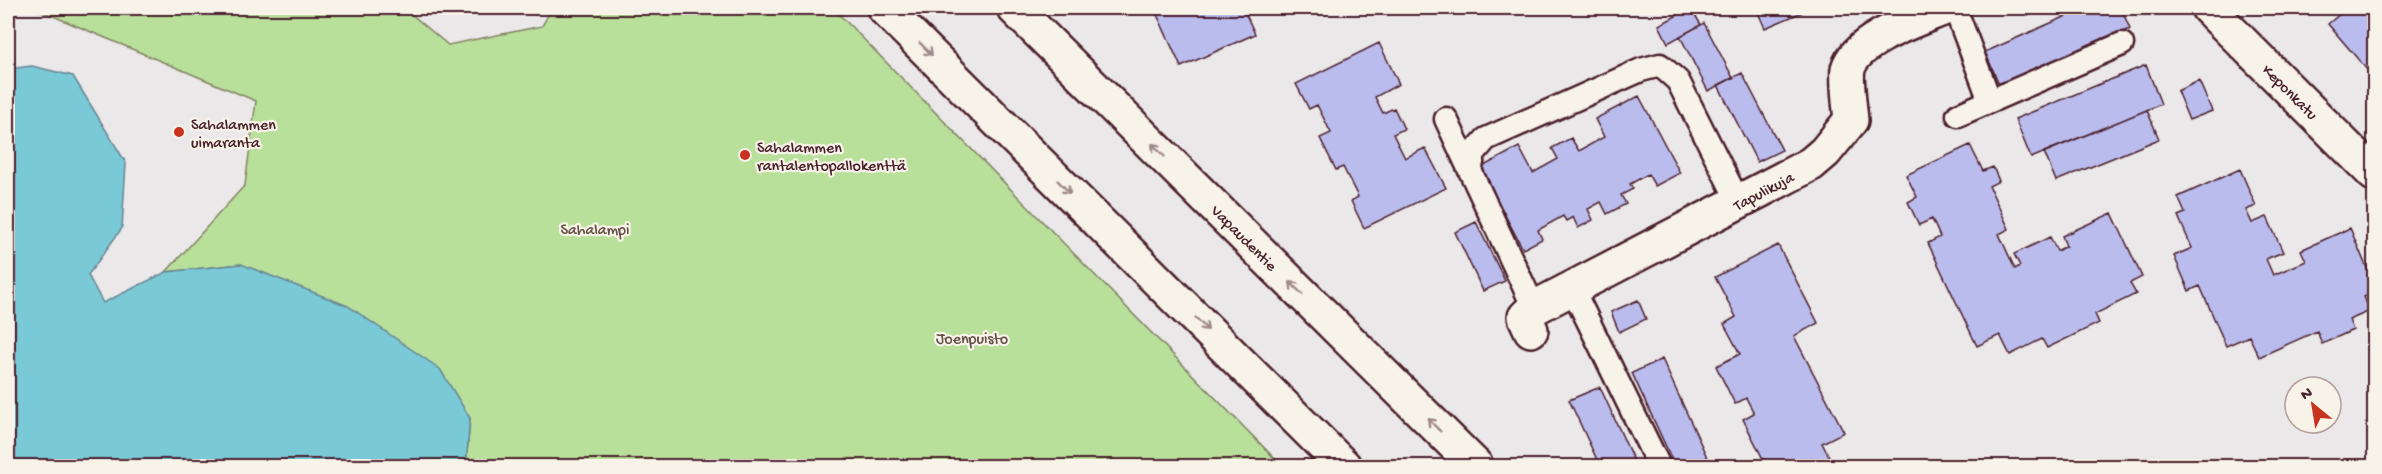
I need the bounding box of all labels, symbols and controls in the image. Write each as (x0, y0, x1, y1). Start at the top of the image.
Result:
one-way arrow (918, 41, 933, 56)
street label: Keponkatu (2257, 62, 2321, 126)
place label: Sahalammen uimaranta (191, 117, 276, 154)
marker: Sahalammen uimaranta (172, 125, 186, 139)
place label: Sahalammen rantalentopallokenttä (757, 140, 907, 177)
one-way arrow (1150, 143, 1165, 158)
marker: Sahalammen rantalentopallokenttä (738, 148, 752, 162)
street label: Tapulikuja (1730, 169, 1799, 217)
one-way arrow (1056, 179, 1071, 194)
street label: Vapaudentie (1205, 202, 1280, 277)
park label: Sahalampi (561, 222, 629, 241)
one-way arrow (1289, 280, 1304, 295)
one-way arrow (1194, 317, 1209, 332)
park label: Joenpuisto (936, 331, 1008, 350)
north arrow (2283, 375, 2343, 435)
text: N (2298, 384, 2317, 406)
one-way arrow (1427, 418, 1442, 433)

